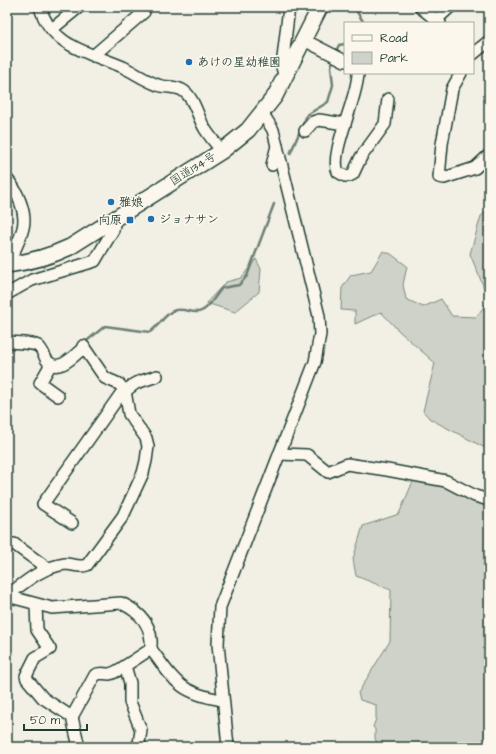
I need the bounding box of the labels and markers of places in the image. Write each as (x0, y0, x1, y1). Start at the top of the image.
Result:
place label: あけの星幼稚園 (197, 54, 281, 71)
marker: あけの星幼稚園 (184, 57, 194, 67)
place label: 雅娘 (119, 194, 144, 211)
marker: 雅娘 (106, 197, 116, 207)
place label: ジョナサン (159, 211, 219, 228)
place label: 向原 (98, 212, 122, 229)
marker: ジョナサン (146, 214, 156, 224)
marker: 向原 (125, 215, 135, 225)

